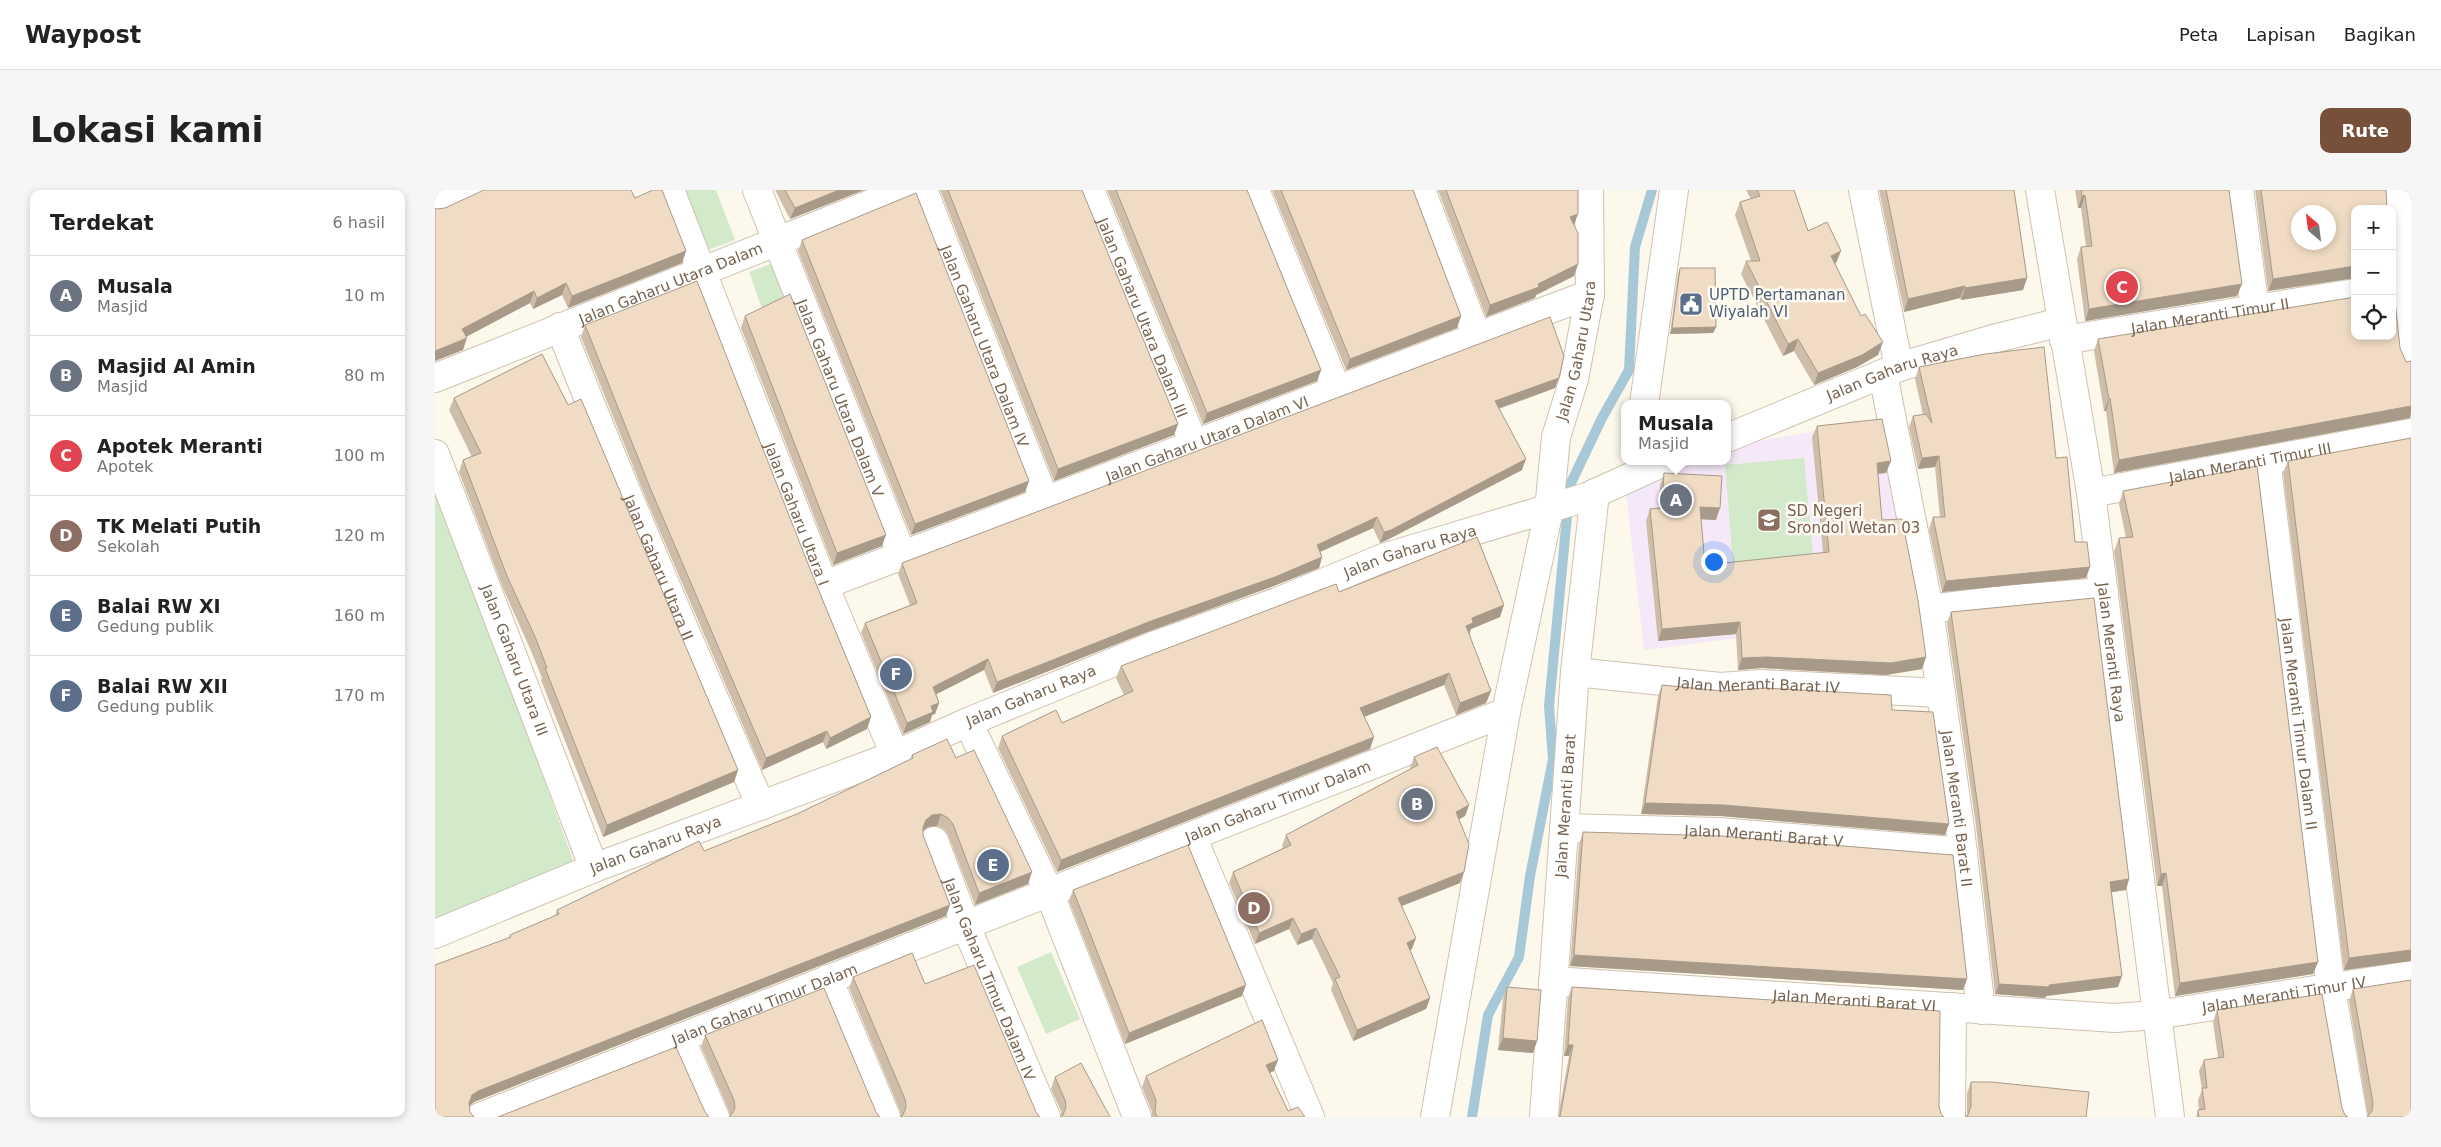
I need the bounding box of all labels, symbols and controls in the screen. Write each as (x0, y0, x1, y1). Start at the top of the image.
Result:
text: Waypost (25, 21, 141, 49)
text: Peta (2179, 24, 2218, 45)
text: Lapisan (2246, 24, 2316, 45)
text: Bagikan (2344, 24, 2416, 45)
button: Rute (2320, 108, 2411, 153)
text: Lokasi kami (30, 110, 264, 150)
north arrow (2291, 205, 2336, 250)
map controls (2351, 205, 2396, 340)
button: + (2351, 205, 2396, 250)
text: Terdekat (50, 211, 154, 235)
text: 6 hasil (333, 213, 385, 232)
street label: Jalan Gaharu Utara Dalam III (1093, 214, 1191, 420)
street label: Jalan Gaharu Utara Dalam (575, 239, 765, 329)
street label: Jalan Gaharu Utara Dalam IV (936, 242, 1032, 451)
button: − (2351, 250, 2396, 295)
pin: C (2106, 268, 2138, 306)
text: Musala (97, 275, 173, 297)
street label: Jalan Gaharu Utara (1552, 281, 1599, 424)
text: A (60, 286, 72, 305)
text: 10 m (344, 286, 385, 305)
place label: UPTD Pertamanan Wiyalah VI (1709, 286, 1846, 321)
public building icon: UPTD Pertamanan Wiyalah VI (1678, 291, 1704, 317)
street label: Jalan Meranti Timur II (2129, 295, 2291, 338)
button: locate (2351, 295, 2396, 340)
street label: Jalan Gaharu Utara Dalam V (792, 296, 887, 500)
text: Masjid (97, 297, 148, 316)
street label: Jalan Gaharu Raya (1823, 341, 1960, 405)
text: Masjid Al Amin (97, 355, 256, 377)
text: B (60, 366, 72, 385)
text: 80 m (344, 366, 385, 385)
text: Masjid (97, 377, 148, 396)
street label: Jalan Gaharu Utara Dalam VI (1102, 393, 1311, 486)
popup (1621, 400, 1731, 465)
text: Musala (1638, 412, 1714, 434)
text: Masjid (1638, 434, 1689, 453)
text: Apotek Meranti (97, 435, 263, 457)
street label: Jalan Gaharu Utara I (760, 439, 832, 588)
street label: Jalan Meranti Timur III (2167, 439, 2333, 487)
text: C (60, 446, 72, 465)
text: 100 m (334, 446, 385, 465)
text: Apotek (97, 457, 153, 476)
pin: A (1660, 481, 1692, 519)
street label: Jalan Gaharu Utara II (619, 491, 697, 643)
place label: SD Negeri Srondol Wetan 03 (1787, 502, 1920, 537)
school or university icon: SD Negeri Srondol Wetan 03 (1756, 507, 1782, 533)
text: TK Melati Putih (97, 515, 261, 537)
street label: Jalan Gaharu Raya (1340, 522, 1479, 583)
text: D (59, 526, 73, 545)
text: 120 m (334, 526, 385, 545)
text: Sekolah (97, 537, 160, 556)
your location (1701, 549, 1727, 575)
street label: Jalan Gaharu Utara III (477, 581, 551, 739)
street label: Jalan Meranti Raya (2093, 581, 2129, 723)
text: Balai RW XI (97, 595, 221, 617)
text: E (61, 606, 71, 625)
text: 160 m (334, 606, 385, 625)
street label: Jalan Meranti Timur Dalam II (2276, 616, 2320, 831)
text: Gedung publik (97, 617, 214, 636)
pin: F (880, 655, 912, 693)
street label: Jalan Gaharu Raya (963, 661, 1099, 731)
street label: Jalan Meranti Barat IV (1675, 673, 1841, 697)
text: Balai RW XII (97, 675, 228, 697)
text: F (61, 686, 71, 705)
text: 170 m (334, 686, 385, 705)
text: Gedung publik (97, 697, 214, 716)
street label: Jalan Meranti Barat II (1937, 728, 1976, 888)
street label: Jalan Meranti Barat (1552, 733, 1580, 879)
street label: Jalan Gaharu Timur Dalam (1182, 757, 1373, 847)
pin: B (1401, 785, 1433, 823)
street label: Jalan Gaharu Raya (586, 812, 724, 878)
street label: Jalan Meranti Barat V (1683, 822, 1845, 851)
pin: E (977, 846, 1009, 884)
street label: Jalan Gaharu Timur Dalam IV (939, 875, 1039, 1084)
pin: D (1238, 889, 1270, 927)
street label: Jalan Gaharu Timur Dalam (668, 960, 860, 1050)
street label: Jalan Meranti Timur IV (2200, 973, 2368, 1017)
street label: Jalan Meranti Barat VI (1771, 986, 1937, 1015)

